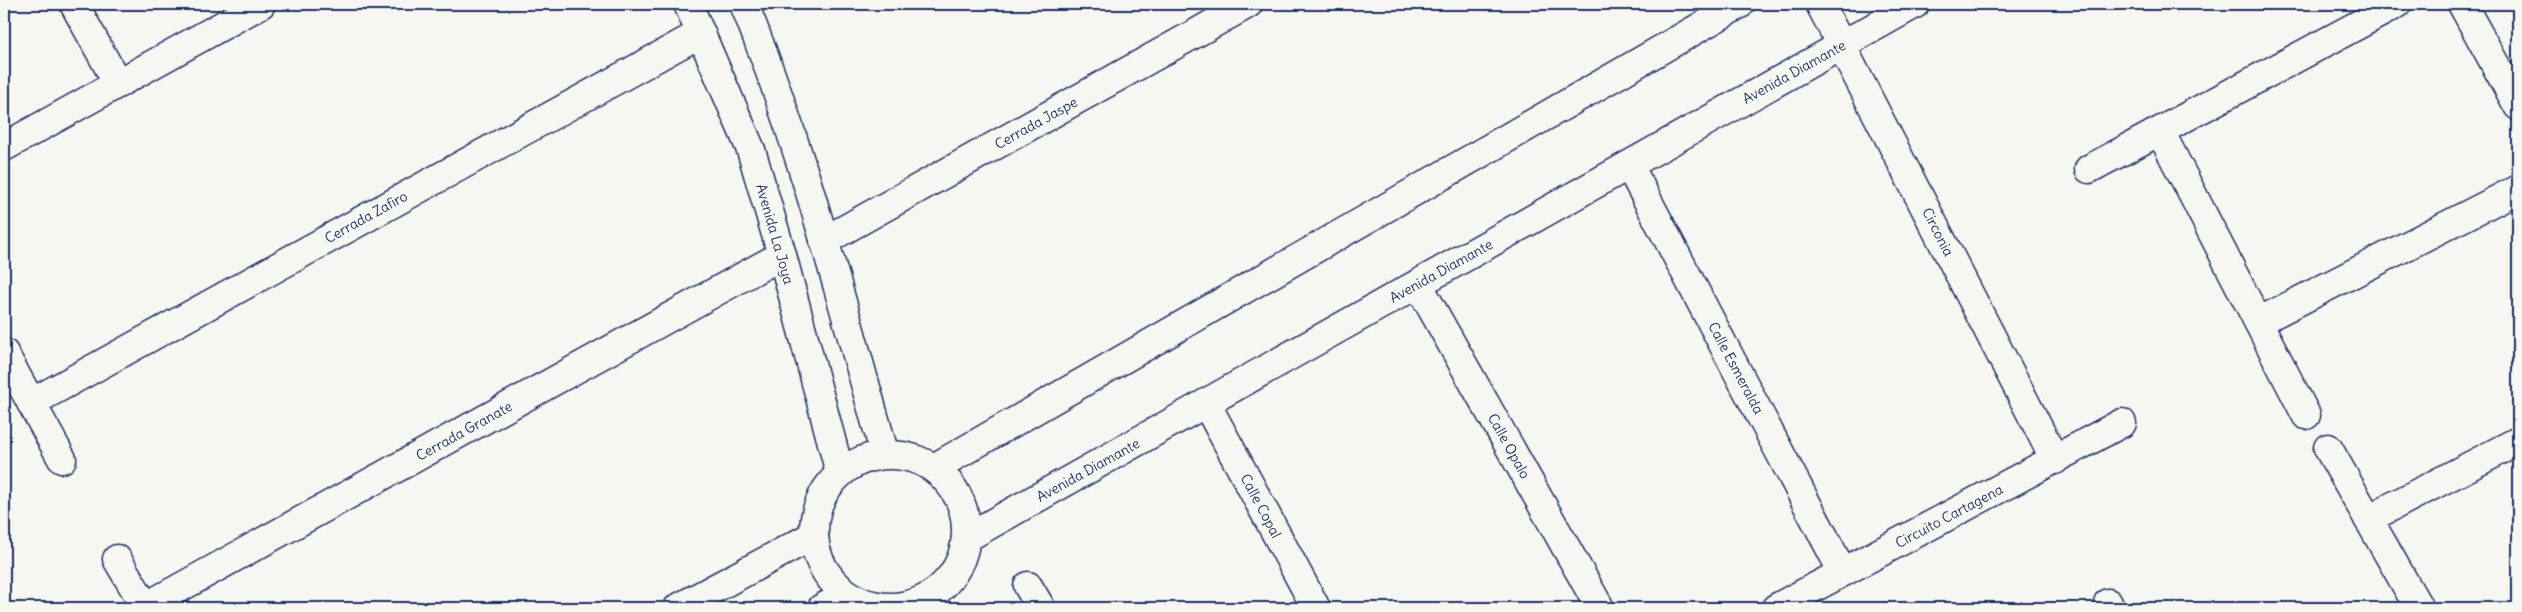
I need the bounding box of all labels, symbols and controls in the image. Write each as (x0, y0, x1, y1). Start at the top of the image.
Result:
street label: Avenida Diamante (1739, 36, 1849, 108)
street label: Cerrada Jaspe (991, 93, 1081, 153)
street label: Avenida La Joya (752, 182, 798, 286)
street label: Cerrada Zafiro (321, 187, 411, 247)
street label: Circonia (1918, 205, 1958, 259)
street label: Avenida Diamante (1386, 235, 1496, 307)
street label: Calle Esmeralda (1704, 319, 1768, 417)
street label: Cerrada Granate (413, 397, 515, 465)
street label: Calle Opalo (1484, 410, 1534, 482)
street label: Avenida Diamante (1033, 434, 1143, 506)
street label: Calle Copal (1237, 471, 1285, 541)
street label: Circuito Cartagena (1892, 480, 2006, 552)

